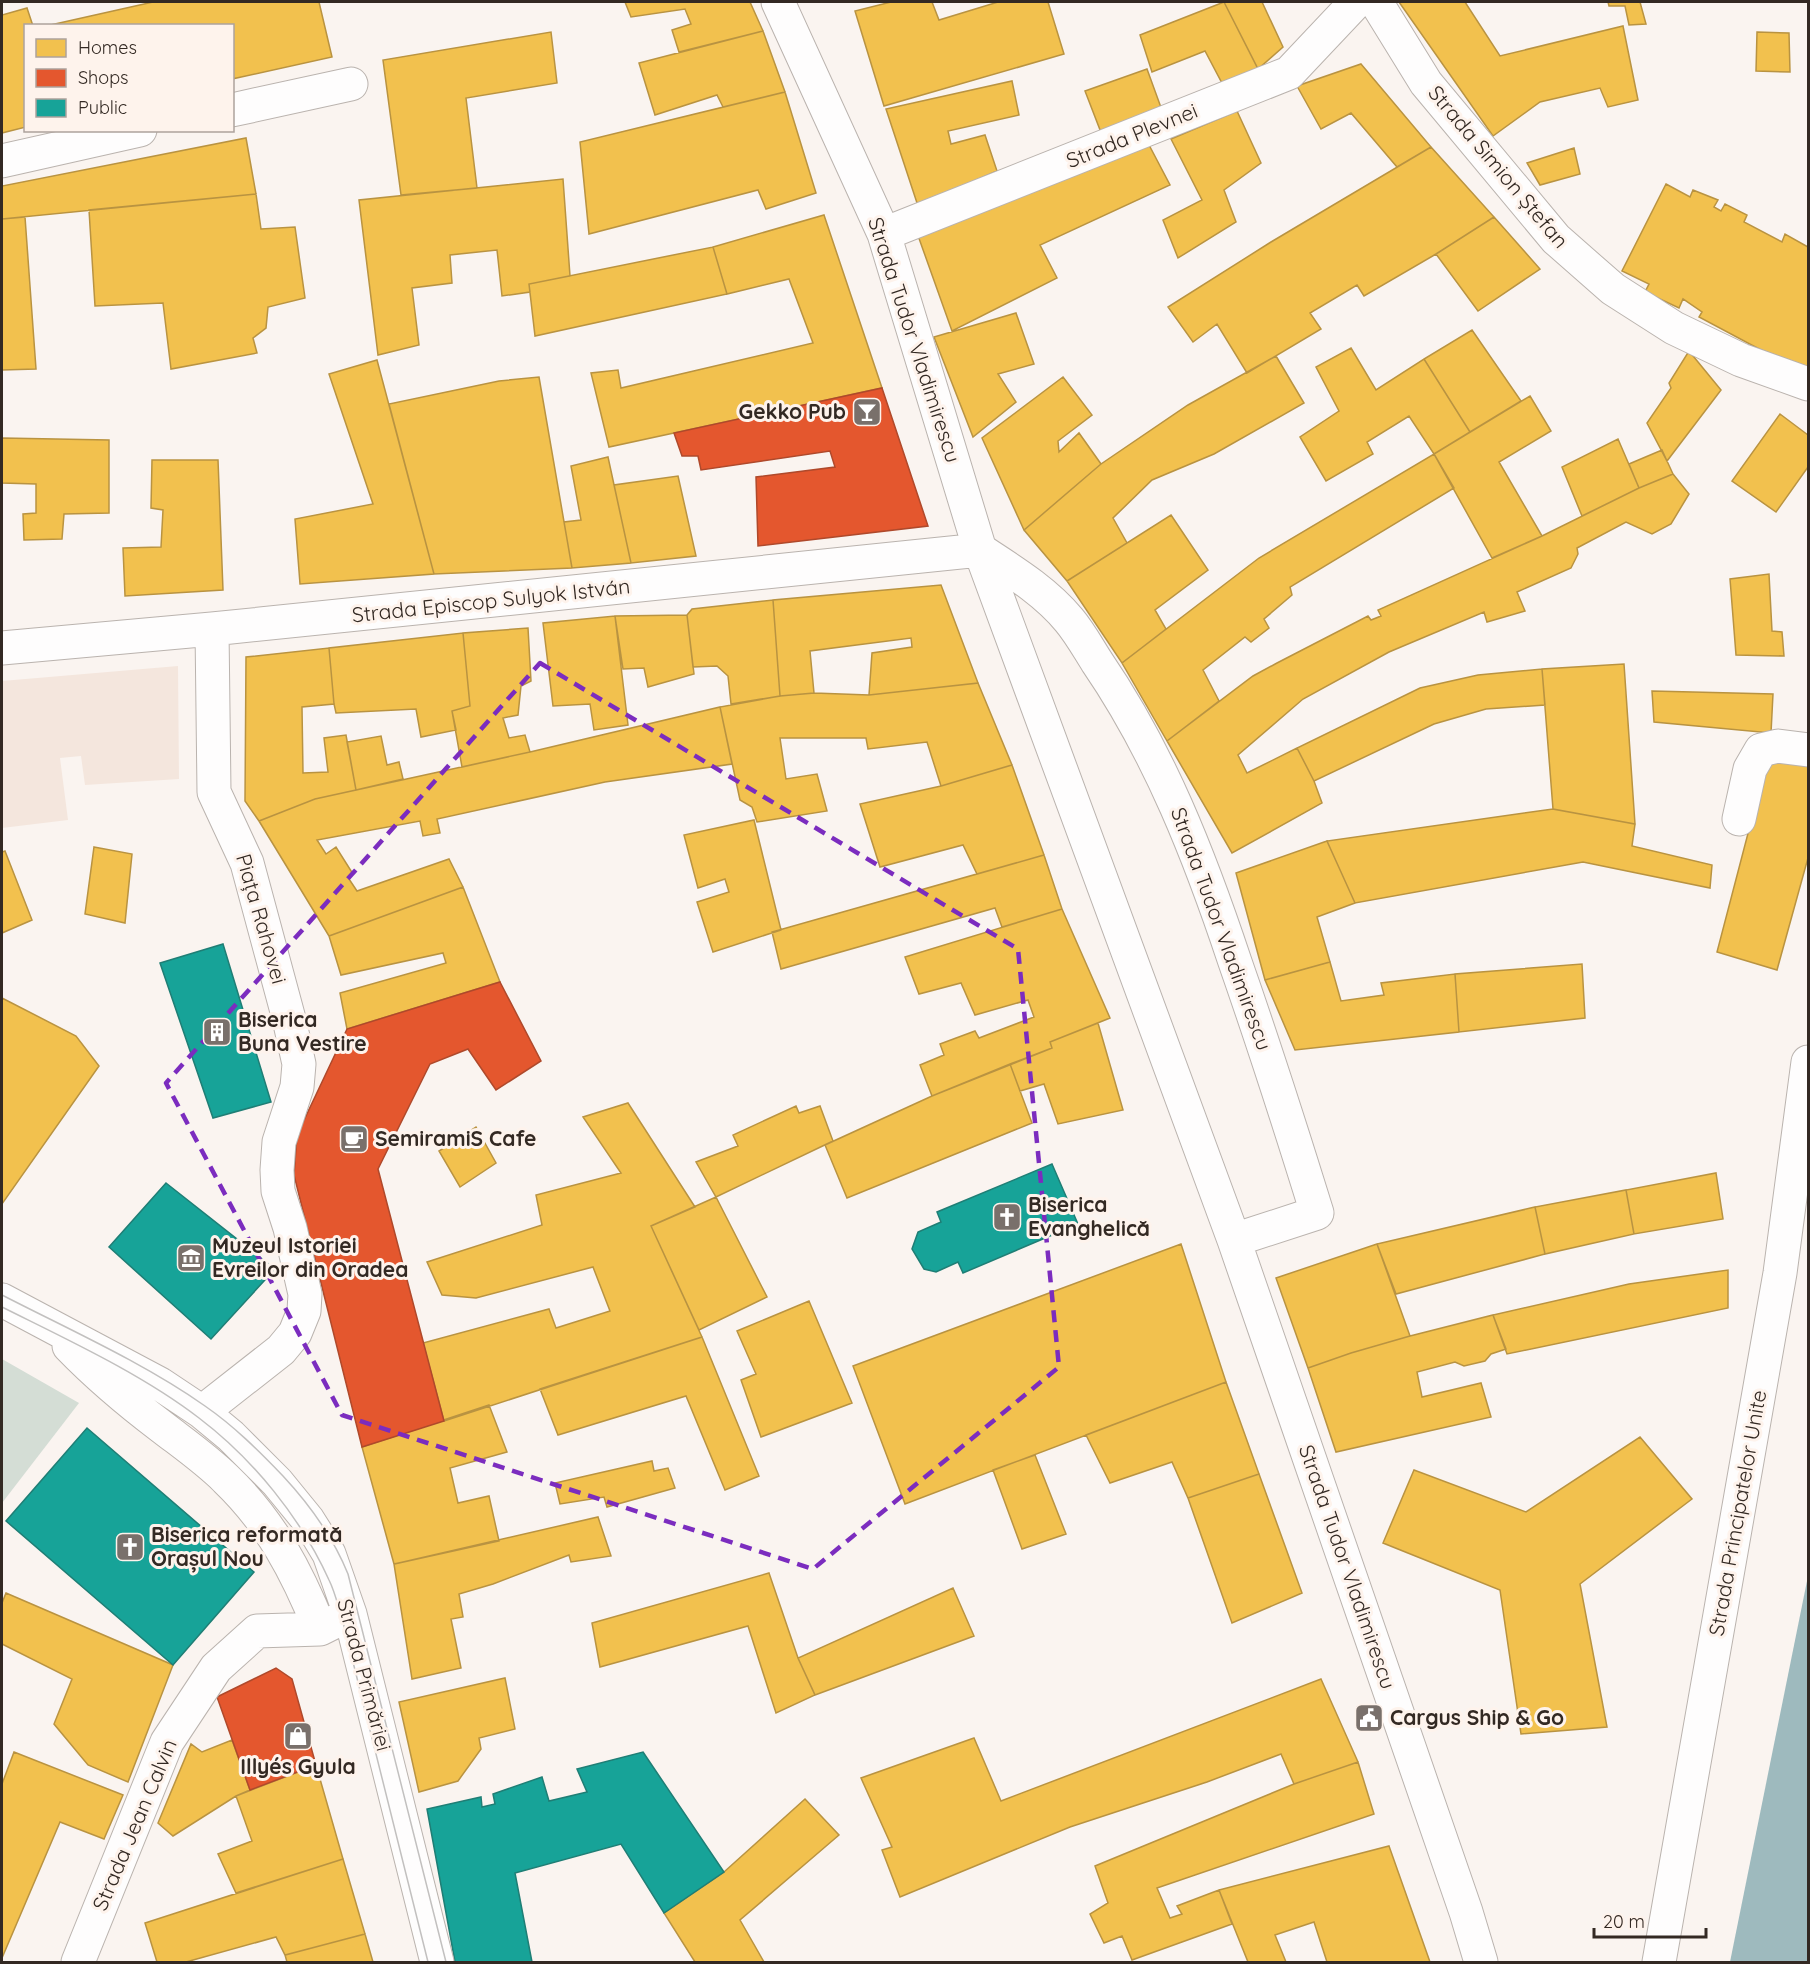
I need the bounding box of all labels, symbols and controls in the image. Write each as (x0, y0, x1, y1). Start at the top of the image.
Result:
legend (24, 24, 234, 132)
text: Homes (78, 36, 137, 59)
text: Shops (78, 66, 129, 89)
street label: Strada Simion Ștefan (1423, 80, 1574, 253)
text: Public (78, 96, 127, 119)
street label: Strada Plevnei (1062, 97, 1201, 173)
street label: Strada Tudor Vladimirescu (863, 214, 967, 466)
bar icon: Gekko Pub (851, 396, 883, 428)
place label: Gekko Pub (739, 398, 846, 424)
street label: Strada Episcop Sulyok István (351, 572, 631, 628)
street label: Strada Tudor Vladimirescu (1166, 804, 1278, 1054)
street label: Piața Rahovei (231, 851, 293, 987)
place label: Biserica Buna Vestire (238, 1006, 367, 1056)
building icon: Biserica Buna Vestire (201, 1016, 233, 1048)
cafe icon: SemiramiS Cafe (338, 1123, 370, 1155)
place label: SemiramiS Cafe (375, 1125, 536, 1151)
place label: Biserica Evanghelică (1028, 1191, 1150, 1241)
church icon: Biserica Evanghelică (991, 1201, 1023, 1233)
place label: Muzeul Istoriei Evreilor din Oradea (212, 1232, 408, 1282)
museum icon: Muzeul Istoriei Evreilor din Oradea (175, 1242, 207, 1274)
street label: Strada Principatelor Unite (1703, 1388, 1771, 1638)
street label: Strada Tudor Vladimirescu (1294, 1441, 1402, 1692)
place label: Biserica reformată Orașul Nou (151, 1521, 342, 1573)
church icon: Biserica reformată Orașul Nou (114, 1531, 146, 1563)
street label: Strada Primăriei (332, 1596, 398, 1754)
public building icon: Cargus Ship & Go (1353, 1702, 1385, 1734)
place label: Cargus Ship & Go (1390, 1704, 1564, 1730)
shop icon: Illyés Gyula (282, 1720, 314, 1752)
street label: Strada Jean Calvin (86, 1735, 182, 1914)
place label: Illyés Gyula (240, 1753, 356, 1779)
scale bar (1594, 1901, 1706, 1939)
text: 20 m (1603, 1910, 1645, 1933)

